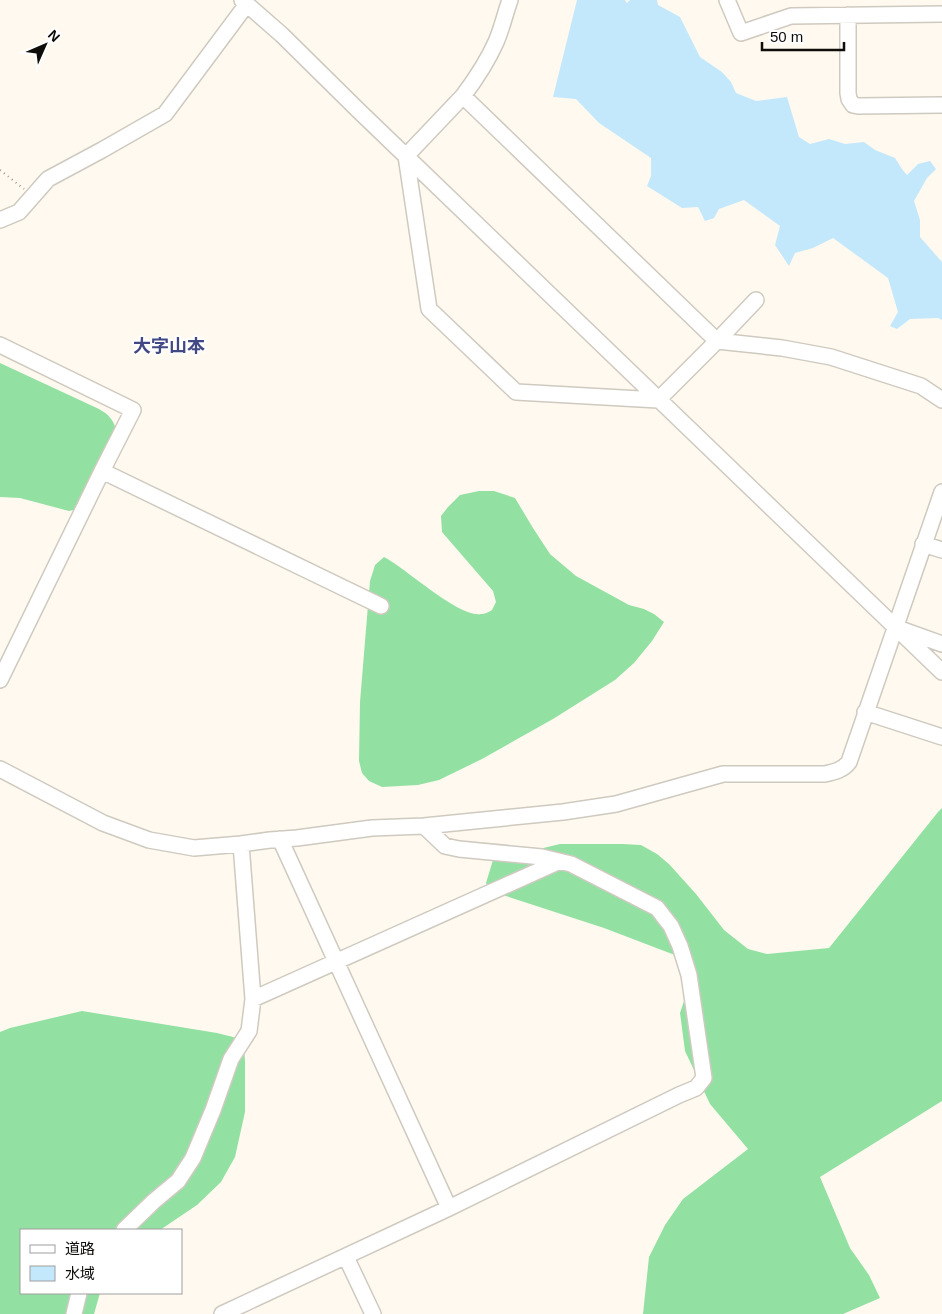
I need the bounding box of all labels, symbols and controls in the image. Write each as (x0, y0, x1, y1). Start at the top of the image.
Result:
north arrow (20, 20, 70, 70)
scale bar (762, 20, 844, 52)
text: N (45, 27, 63, 45)
text: 50 m (770, 28, 803, 45)
district label: 大字山本 (133, 336, 205, 356)
legend (20, 1229, 182, 1294)
text: 道路 (65, 1240, 95, 1257)
text: 水域 (65, 1265, 95, 1282)

